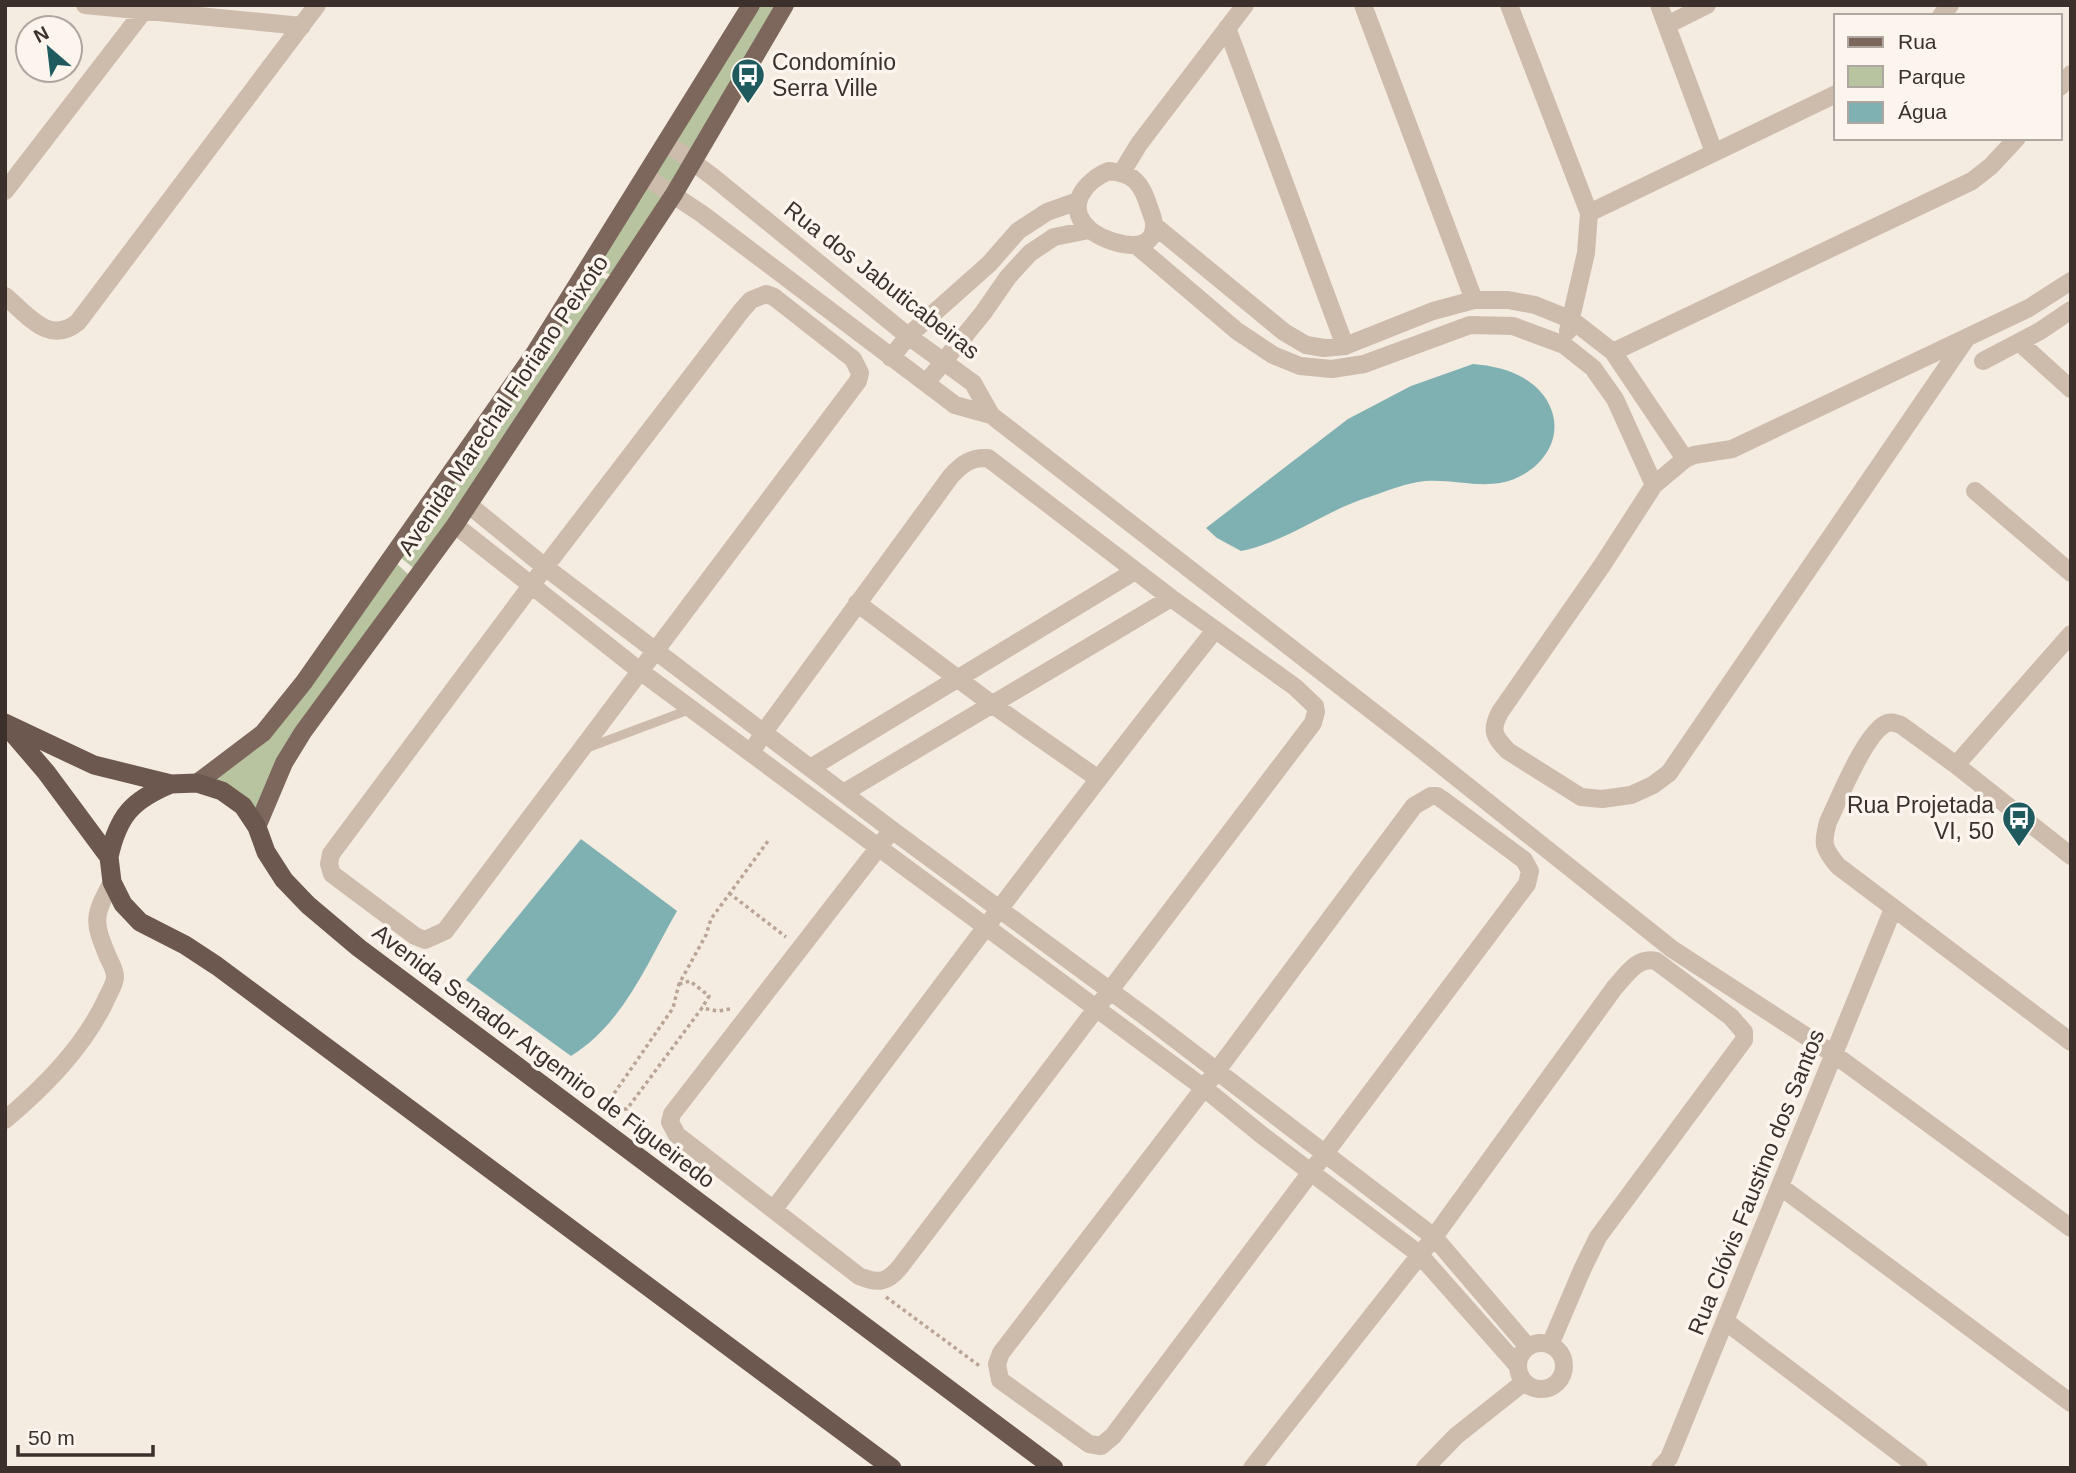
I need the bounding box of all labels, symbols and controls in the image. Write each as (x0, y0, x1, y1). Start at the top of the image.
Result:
north arrow (14, 14, 84, 84)
legend (1834, 14, 2062, 140)
text: N (30, 22, 52, 47)
text: Rua (1898, 30, 1937, 53)
place label: Condomínio Serra Ville (772, 49, 896, 101)
bus stop icon: Condomínio Serra Ville (729, 56, 767, 105)
text: Parque (1898, 65, 1966, 88)
text: Água (1898, 100, 1947, 123)
street label: Rua dos Jabuticabeiras (779, 196, 985, 364)
street label: Avenida Marechal Floriano Peixoto (393, 250, 613, 560)
place label: Rua Projetada VI, 50 (1847, 792, 1994, 844)
bus stop icon: Rua Projetada VI, 50 (2000, 799, 2038, 848)
street label: Avenida Senador Argemiro de Figueiredo (368, 919, 720, 1193)
street label: Rua Clóvis Faustino dos Santos (1683, 1025, 1829, 1339)
scale bar (18, 1414, 152, 1458)
text: 50 m (28, 1426, 75, 1449)

